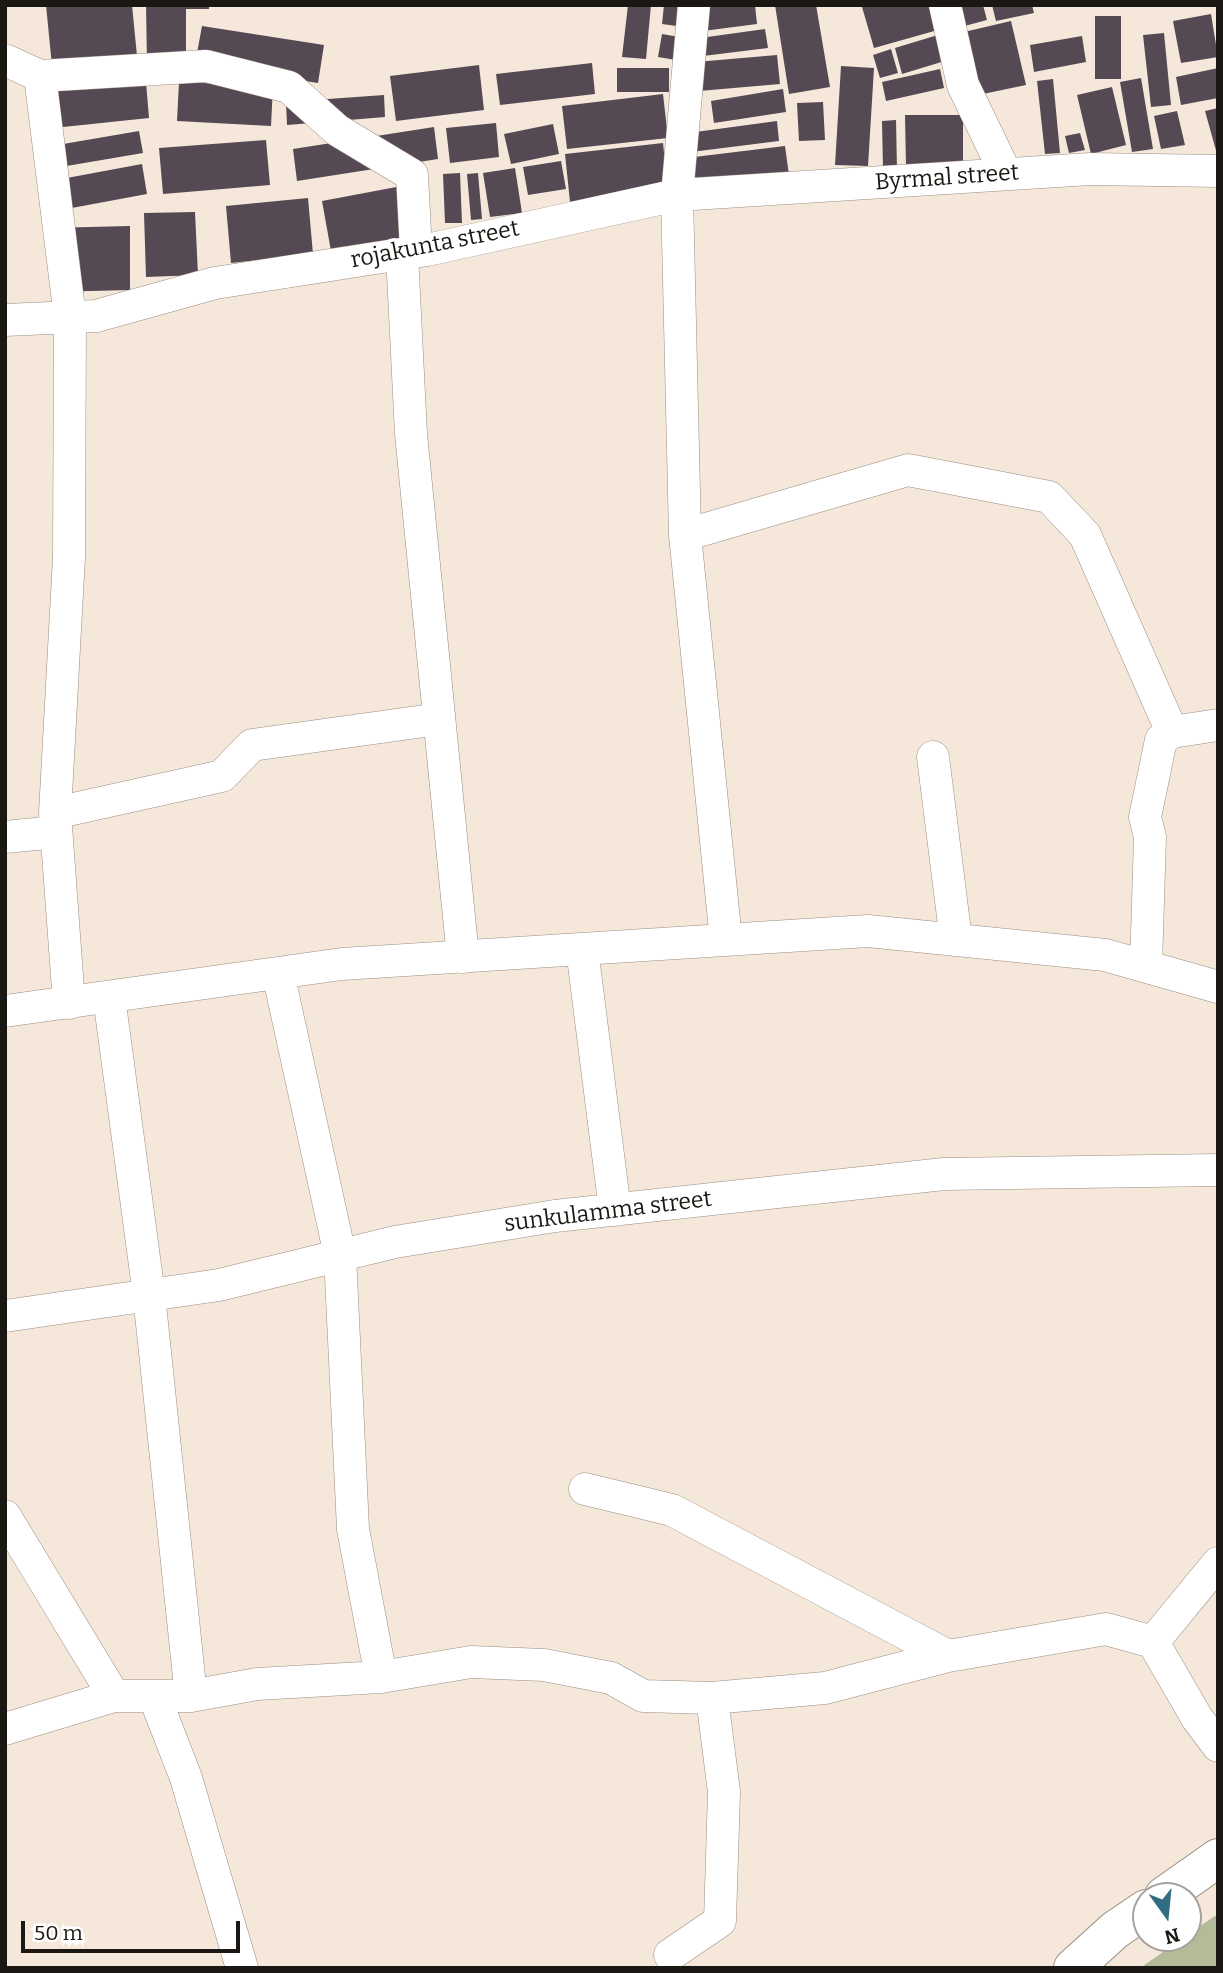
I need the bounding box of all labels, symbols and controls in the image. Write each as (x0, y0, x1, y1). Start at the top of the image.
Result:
street label: Byrmal street (874, 159, 1020, 197)
street label: rojakunta street (349, 215, 521, 275)
street label: sunkulamma street (502, 1186, 714, 1238)
north arrow (1132, 1882, 1202, 1952)
scale bar (24, 1906, 243, 1950)
text: 50 m (34, 1920, 83, 1946)
text: N (1162, 1923, 1182, 1949)

